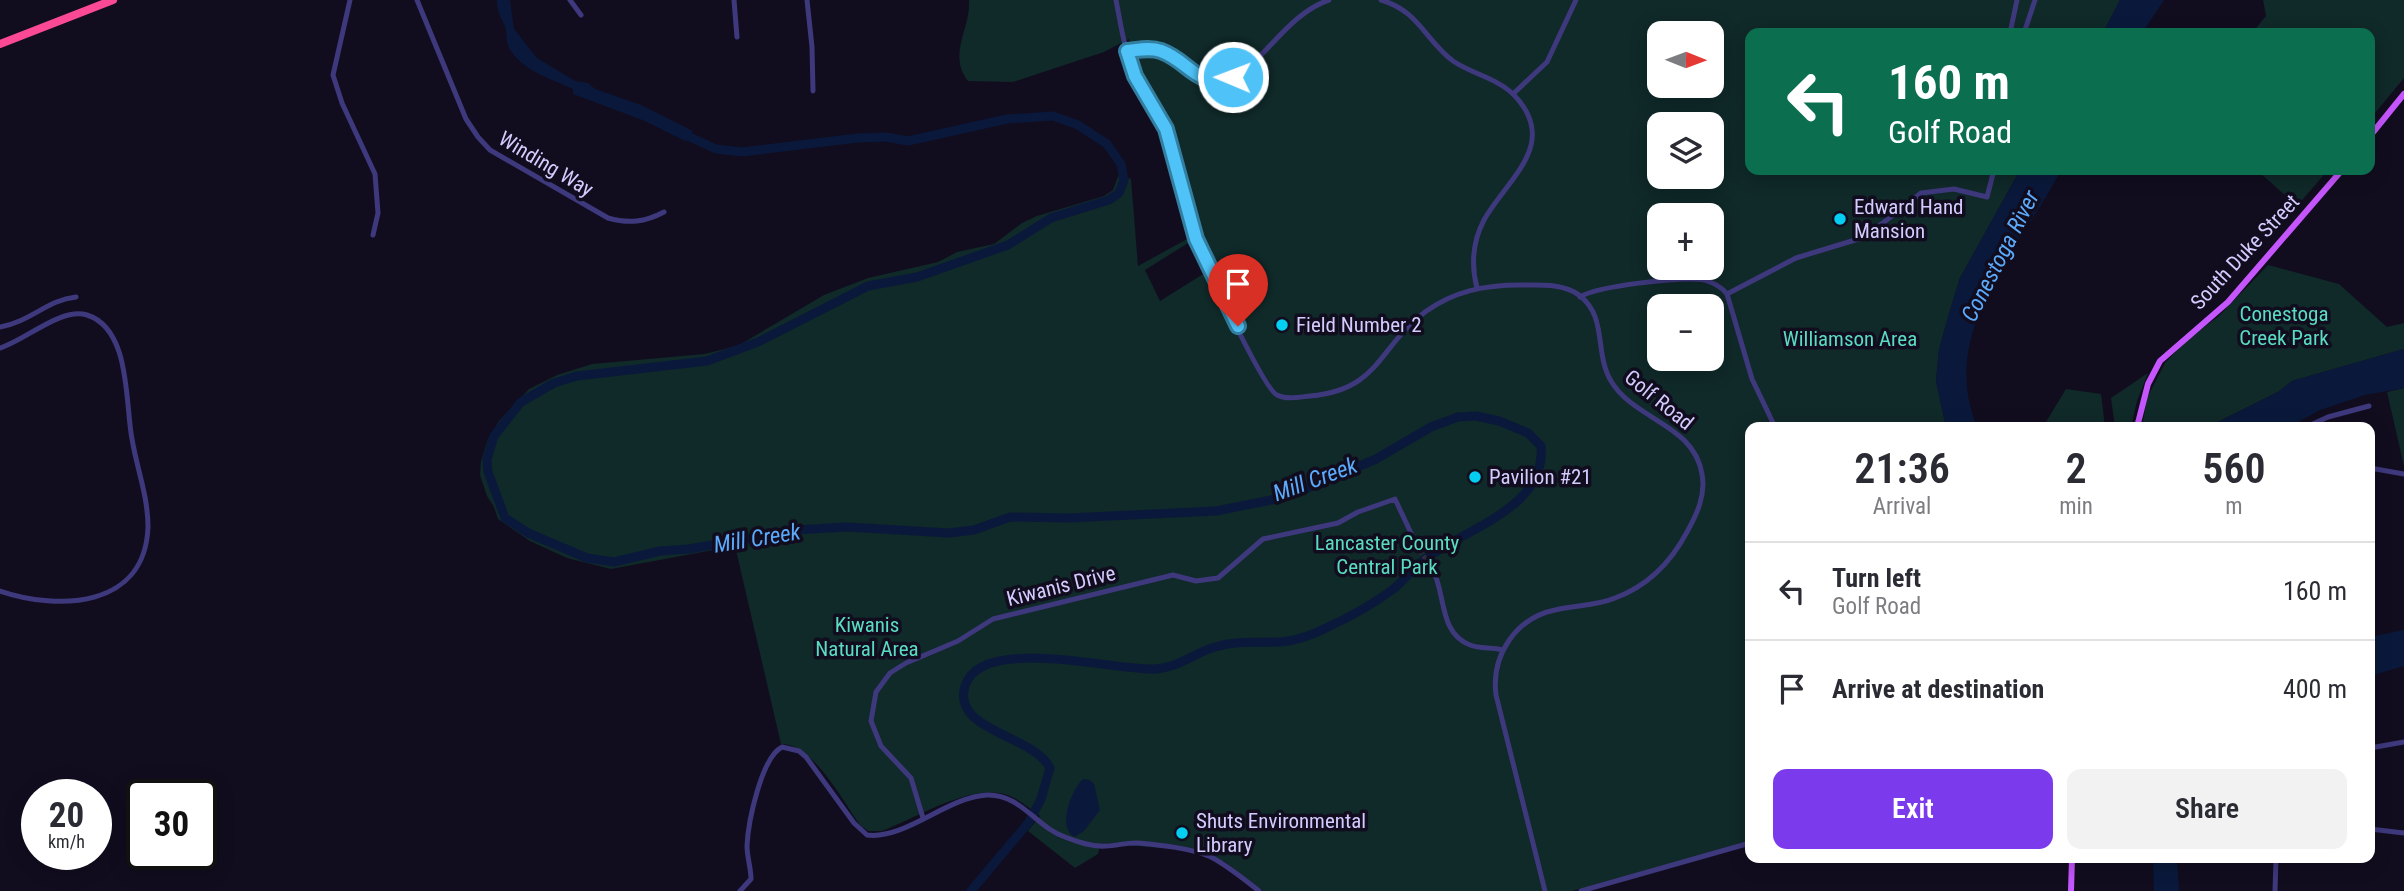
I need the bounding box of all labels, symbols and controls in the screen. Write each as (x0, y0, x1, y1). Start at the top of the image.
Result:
north arrow (1647, 21, 1724, 98)
map controls (1647, 21, 1724, 371)
position arrow (1196, 40, 1270, 114)
text: 160 m (1888, 54, 2010, 111)
icon: left (1773, 56, 1864, 147)
button: layers (1647, 112, 1724, 189)
text: Golf Road (1888, 113, 2012, 151)
street label: Winding Way (494, 126, 598, 202)
water label: Conestoga River (1956, 185, 2046, 326)
street label: South Duke Street (2186, 190, 2304, 314)
place label: Edward Hand Mansion (1854, 195, 1963, 243)
button: + (1647, 203, 1724, 280)
marker: Edward Hand Mansion (1832, 211, 1848, 227)
pin (1208, 254, 1268, 326)
icon: arrive (1219, 265, 1257, 303)
button: − (1647, 294, 1724, 371)
park label: Conestoga Creek Park (2239, 302, 2329, 350)
place label: Field Number 2 (1296, 313, 1422, 337)
marker: Field Number 2 (1274, 317, 1290, 333)
park label: Williamson Area (1783, 327, 1917, 351)
street label: Golf Road (1620, 365, 1698, 435)
text: 21:36 (1854, 444, 1950, 493)
text: 2 (2066, 444, 2087, 493)
text: 560 (2202, 444, 2266, 493)
water label: Mill Creek (1269, 451, 1362, 507)
place label: Pavilion #21 (1489, 465, 1592, 489)
marker: Pavilion #21 (1467, 469, 1483, 485)
text: Arrival (1873, 493, 1931, 520)
text: min (2059, 493, 2093, 520)
text: m (2225, 493, 2243, 520)
water label: Mill Creek (712, 518, 803, 559)
park label: Lancaster County Central Park (1315, 531, 1460, 579)
street label: Kiwanis Drive (1004, 561, 1118, 611)
text: Turn left (1832, 563, 1921, 593)
icon: left (1773, 572, 1811, 610)
text: 160 m (2283, 576, 2347, 606)
text: Golf Road (1832, 593, 1921, 620)
park label: Kiwanis Natural Area (815, 613, 919, 661)
icon: arrive (1773, 670, 1811, 708)
text: Arrive at destination (1832, 674, 2044, 704)
text: 400 m (2283, 674, 2347, 704)
button: Exit (1773, 769, 2053, 849)
button: Share (2067, 769, 2347, 849)
speed limit sign: 30 (126, 779, 217, 870)
text: 20 (49, 795, 84, 836)
place label: Shuts Environmental Library (1196, 809, 1366, 857)
marker: Shuts Environmental Library (1174, 825, 1190, 841)
text: km/h (48, 831, 85, 852)

